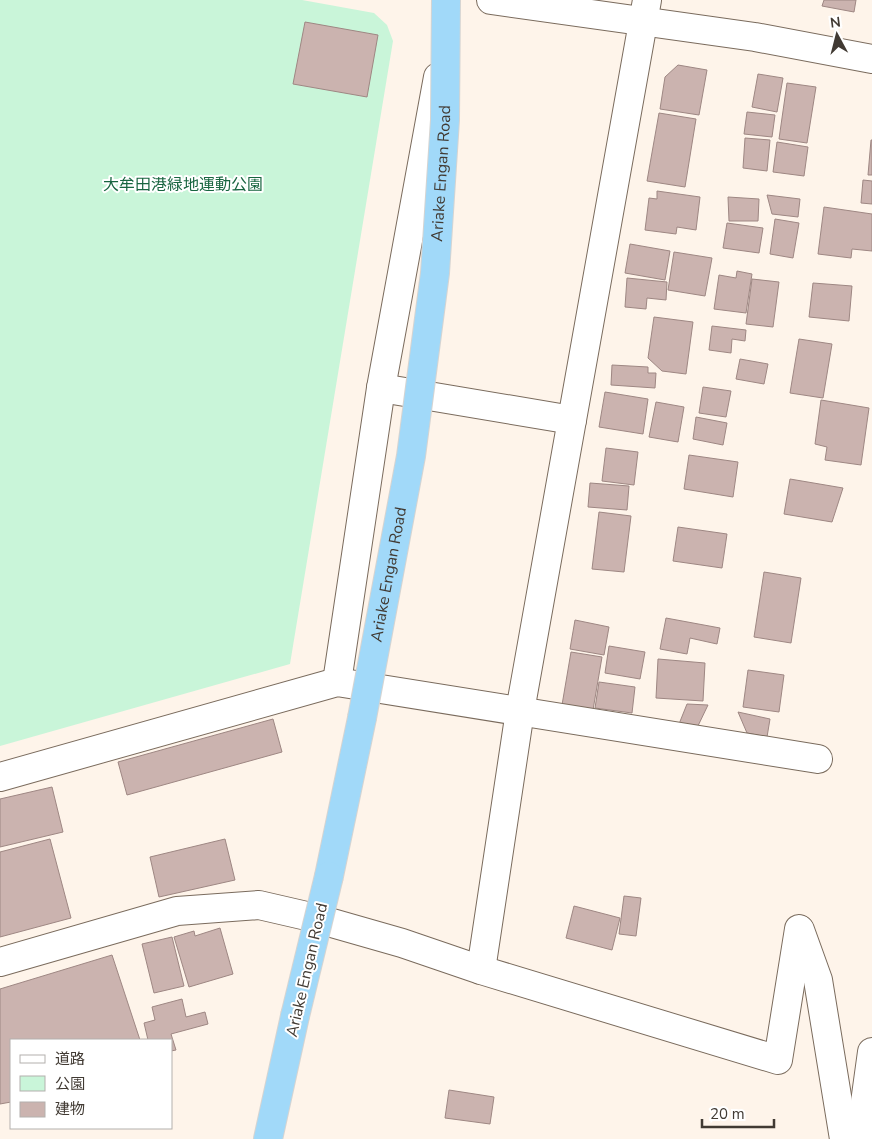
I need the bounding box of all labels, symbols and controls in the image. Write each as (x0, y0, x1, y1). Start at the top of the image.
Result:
north arrow (812, 10, 862, 60)
text: N (829, 13, 842, 33)
street label: Ariake Engan Road (426, 105, 456, 242)
park label: 大牟田港緑地運動公園 (103, 174, 263, 196)
street label: Ariake Engan Road (365, 505, 412, 644)
street label: Ariake Engan Road (281, 901, 333, 1039)
legend (10, 1039, 172, 1129)
text: 道路 (55, 1049, 85, 1069)
text: 公園 (55, 1074, 85, 1094)
scale bar (702, 1096, 774, 1128)
text: 建物 (55, 1099, 85, 1119)
text: 20 m (710, 1104, 745, 1124)

